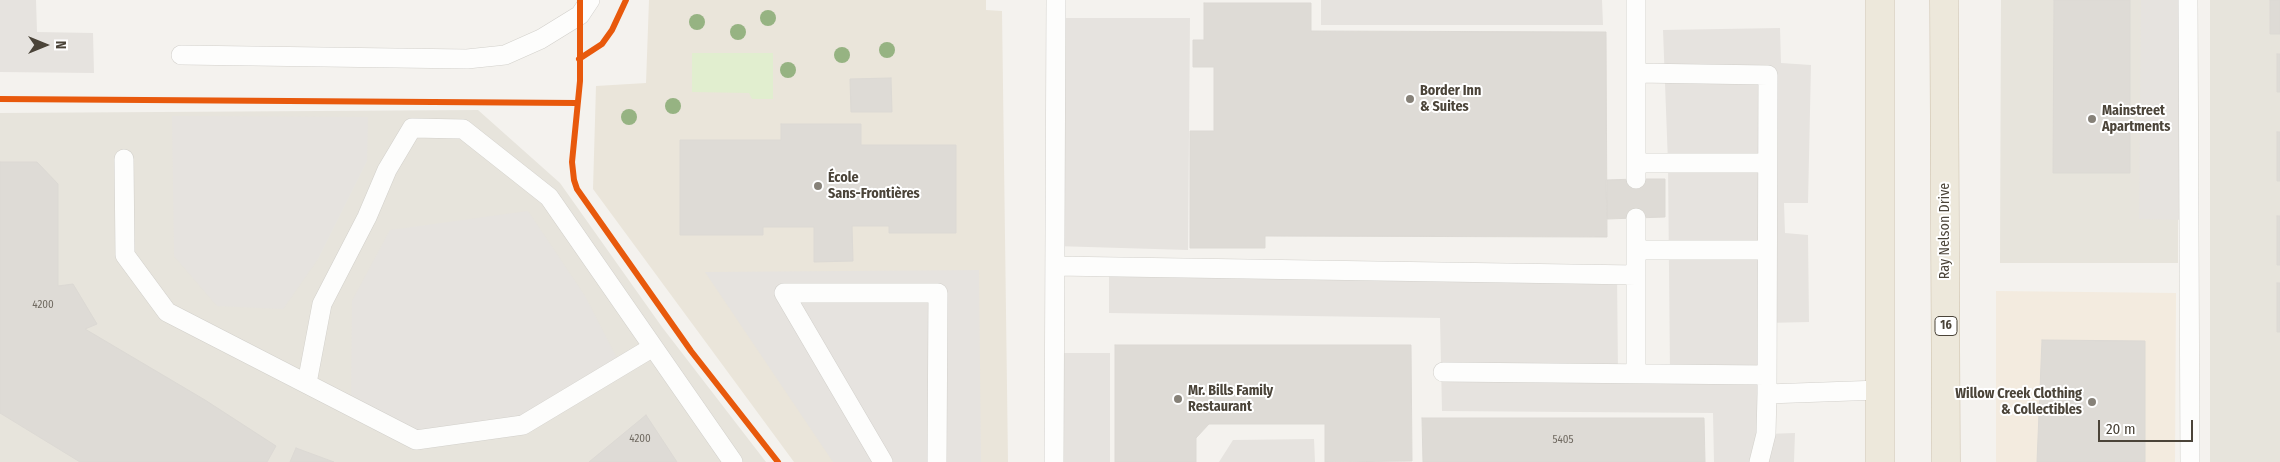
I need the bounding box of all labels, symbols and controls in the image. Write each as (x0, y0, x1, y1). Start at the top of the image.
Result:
north arrow (20, 20, 70, 70)
text: N (52, 41, 69, 49)
place label: Border Inn & Suites (1420, 83, 1481, 115)
marker: Border Inn & Suites (1404, 93, 1416, 105)
place label: Mainstreet Apartments (2102, 103, 2170, 136)
marker: Mainstreet Apartments (2086, 113, 2098, 125)
place label: École Sans-Frontières (828, 170, 920, 202)
marker: École Sans-Frontières (812, 180, 824, 192)
street label: Ray Nelson Drive (1937, 183, 1953, 279)
house number: 4200 (32, 298, 54, 312)
road number: 16 (1935, 316, 1957, 336)
place label: Mr. Bills Family Restaurant (1188, 383, 1273, 416)
place label: Willow Creek Clothing & Collectibles (1955, 386, 2082, 418)
marker: Mr. Bills Family Restaurant (1172, 393, 1184, 405)
marker: Willow Creek Clothing & Collectibles (2086, 396, 2098, 408)
scale bar (2100, 410, 2195, 442)
text: 20 m (2106, 420, 2136, 438)
house number: 4200 (629, 432, 651, 446)
house number: 5405 (1552, 433, 1574, 447)

